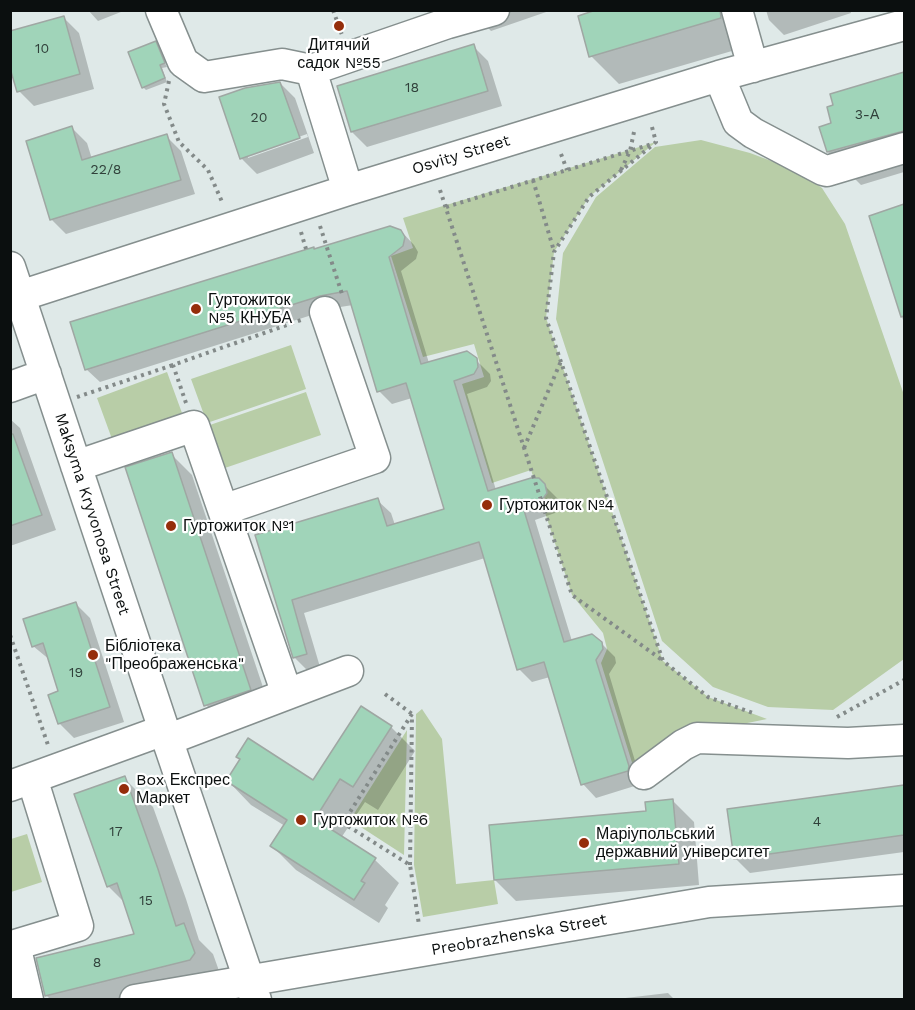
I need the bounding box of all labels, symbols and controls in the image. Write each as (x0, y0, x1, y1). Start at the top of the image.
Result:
marker: Дитячий садок №55 (332, 19, 346, 33)
place label: Дитячий садок №55 (297, 35, 381, 73)
house number: 10 (35, 41, 49, 57)
house number: 18 (405, 80, 419, 96)
house number: 3-А (855, 107, 879, 123)
house number: 20 (251, 110, 267, 126)
street label: Osvity Street (410, 131, 512, 179)
house number: 22/8 (91, 162, 121, 178)
place label: Гуртожиток №5 КНУБА (208, 290, 292, 328)
marker: Гуртожиток №5 КНУБА (189, 302, 203, 316)
street label: Maksyma Kryvonosa Street (50, 411, 134, 617)
place label: Гуртожиток №4 (499, 495, 614, 515)
marker: Гуртожиток №4 (480, 498, 494, 512)
place label: Гуртожиток №1 (183, 516, 295, 536)
marker: Гуртожиток №1 (164, 519, 178, 533)
place label: Бібліотека "Преображенська" (105, 636, 244, 674)
marker: Бібліотека "Преображенська" (86, 648, 100, 662)
house number: 19 (69, 665, 83, 681)
place label: Box Експрес Маркет (136, 770, 230, 808)
marker: Box Експрес Маркет (117, 782, 131, 796)
place label: Гуртожиток №6 (313, 810, 428, 830)
marker: Гуртожиток №6 (294, 813, 308, 827)
house number: 4 (813, 814, 821, 830)
house number: 17 (109, 824, 123, 840)
place label: Маріупольський державний університет (596, 824, 770, 862)
marker: Маріупольський державний університет (577, 836, 591, 850)
house number: 15 (139, 893, 153, 909)
street label: Preobrazhenska Street (430, 910, 608, 960)
house number: 8 (93, 955, 101, 971)

